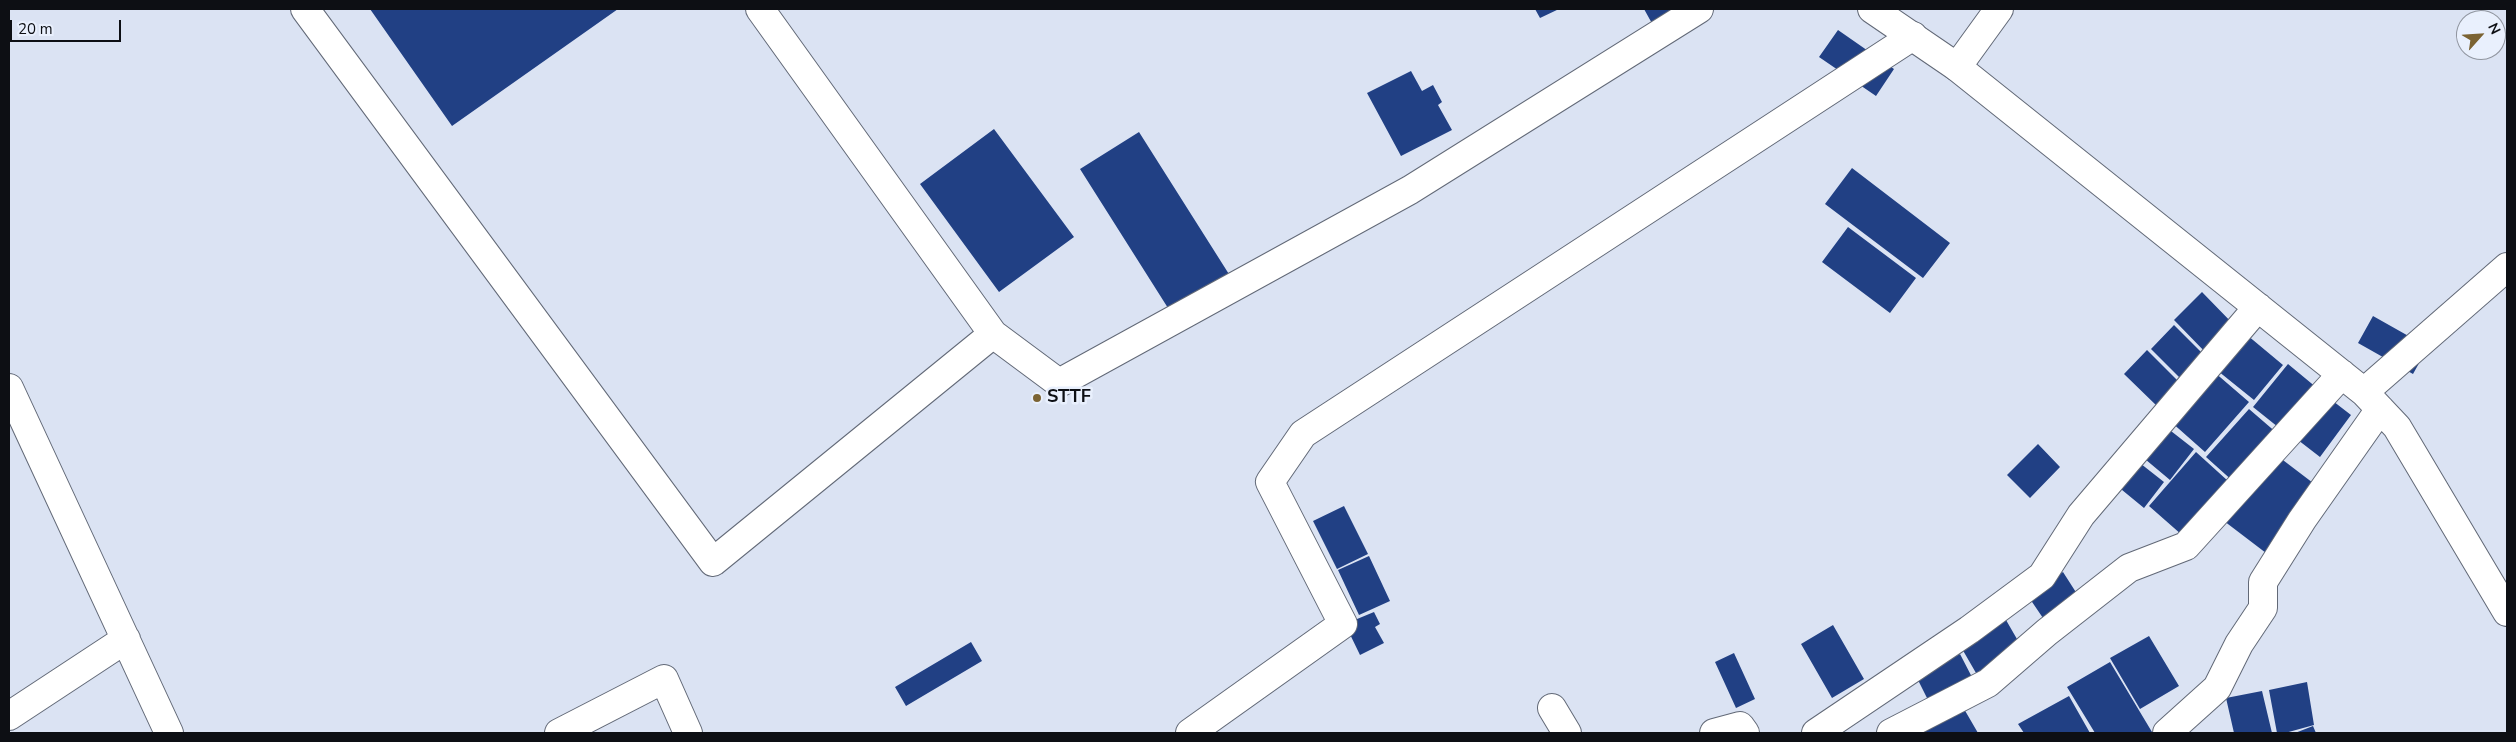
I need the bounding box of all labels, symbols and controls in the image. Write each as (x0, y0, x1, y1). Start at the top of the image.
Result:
scale bar (12, 10, 124, 42)
north arrow (2456, 10, 2506, 60)
text: 20 m (18, 19, 53, 39)
text: N (2483, 20, 2505, 38)
place label: STTF (1047, 387, 1091, 409)
marker: STTF (1031, 392, 1043, 404)

